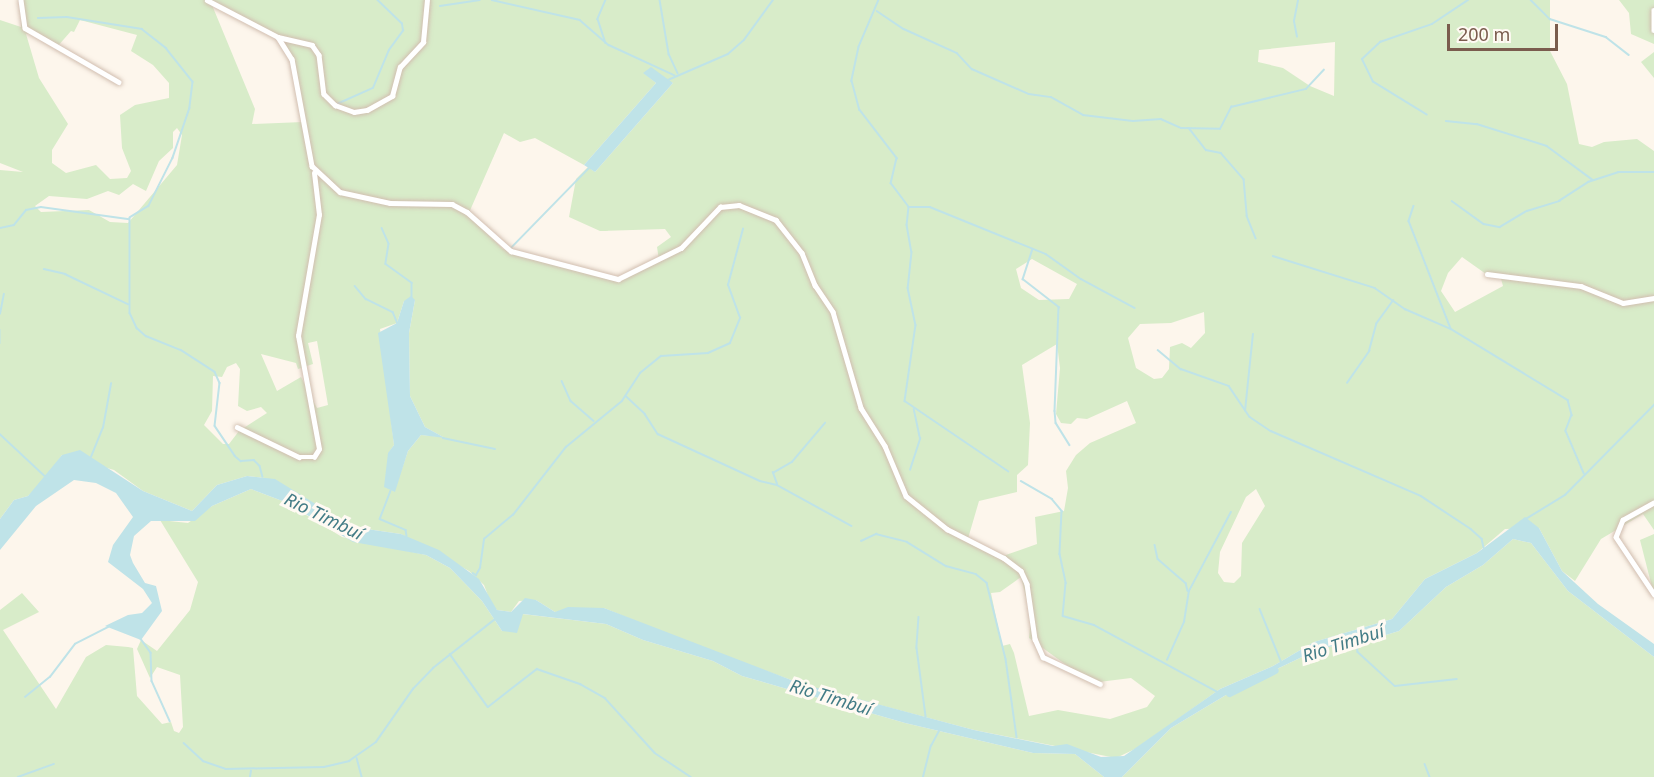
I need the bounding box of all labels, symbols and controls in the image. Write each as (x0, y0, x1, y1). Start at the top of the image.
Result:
scale bar (1450, 12, 1561, 50)
text: 200 m (1458, 22, 1510, 46)
water label: Rio Timbuí (281, 488, 367, 544)
water label: Rio Timbuí (1299, 620, 1387, 666)
water label: Rio Timbuí (787, 674, 875, 720)

